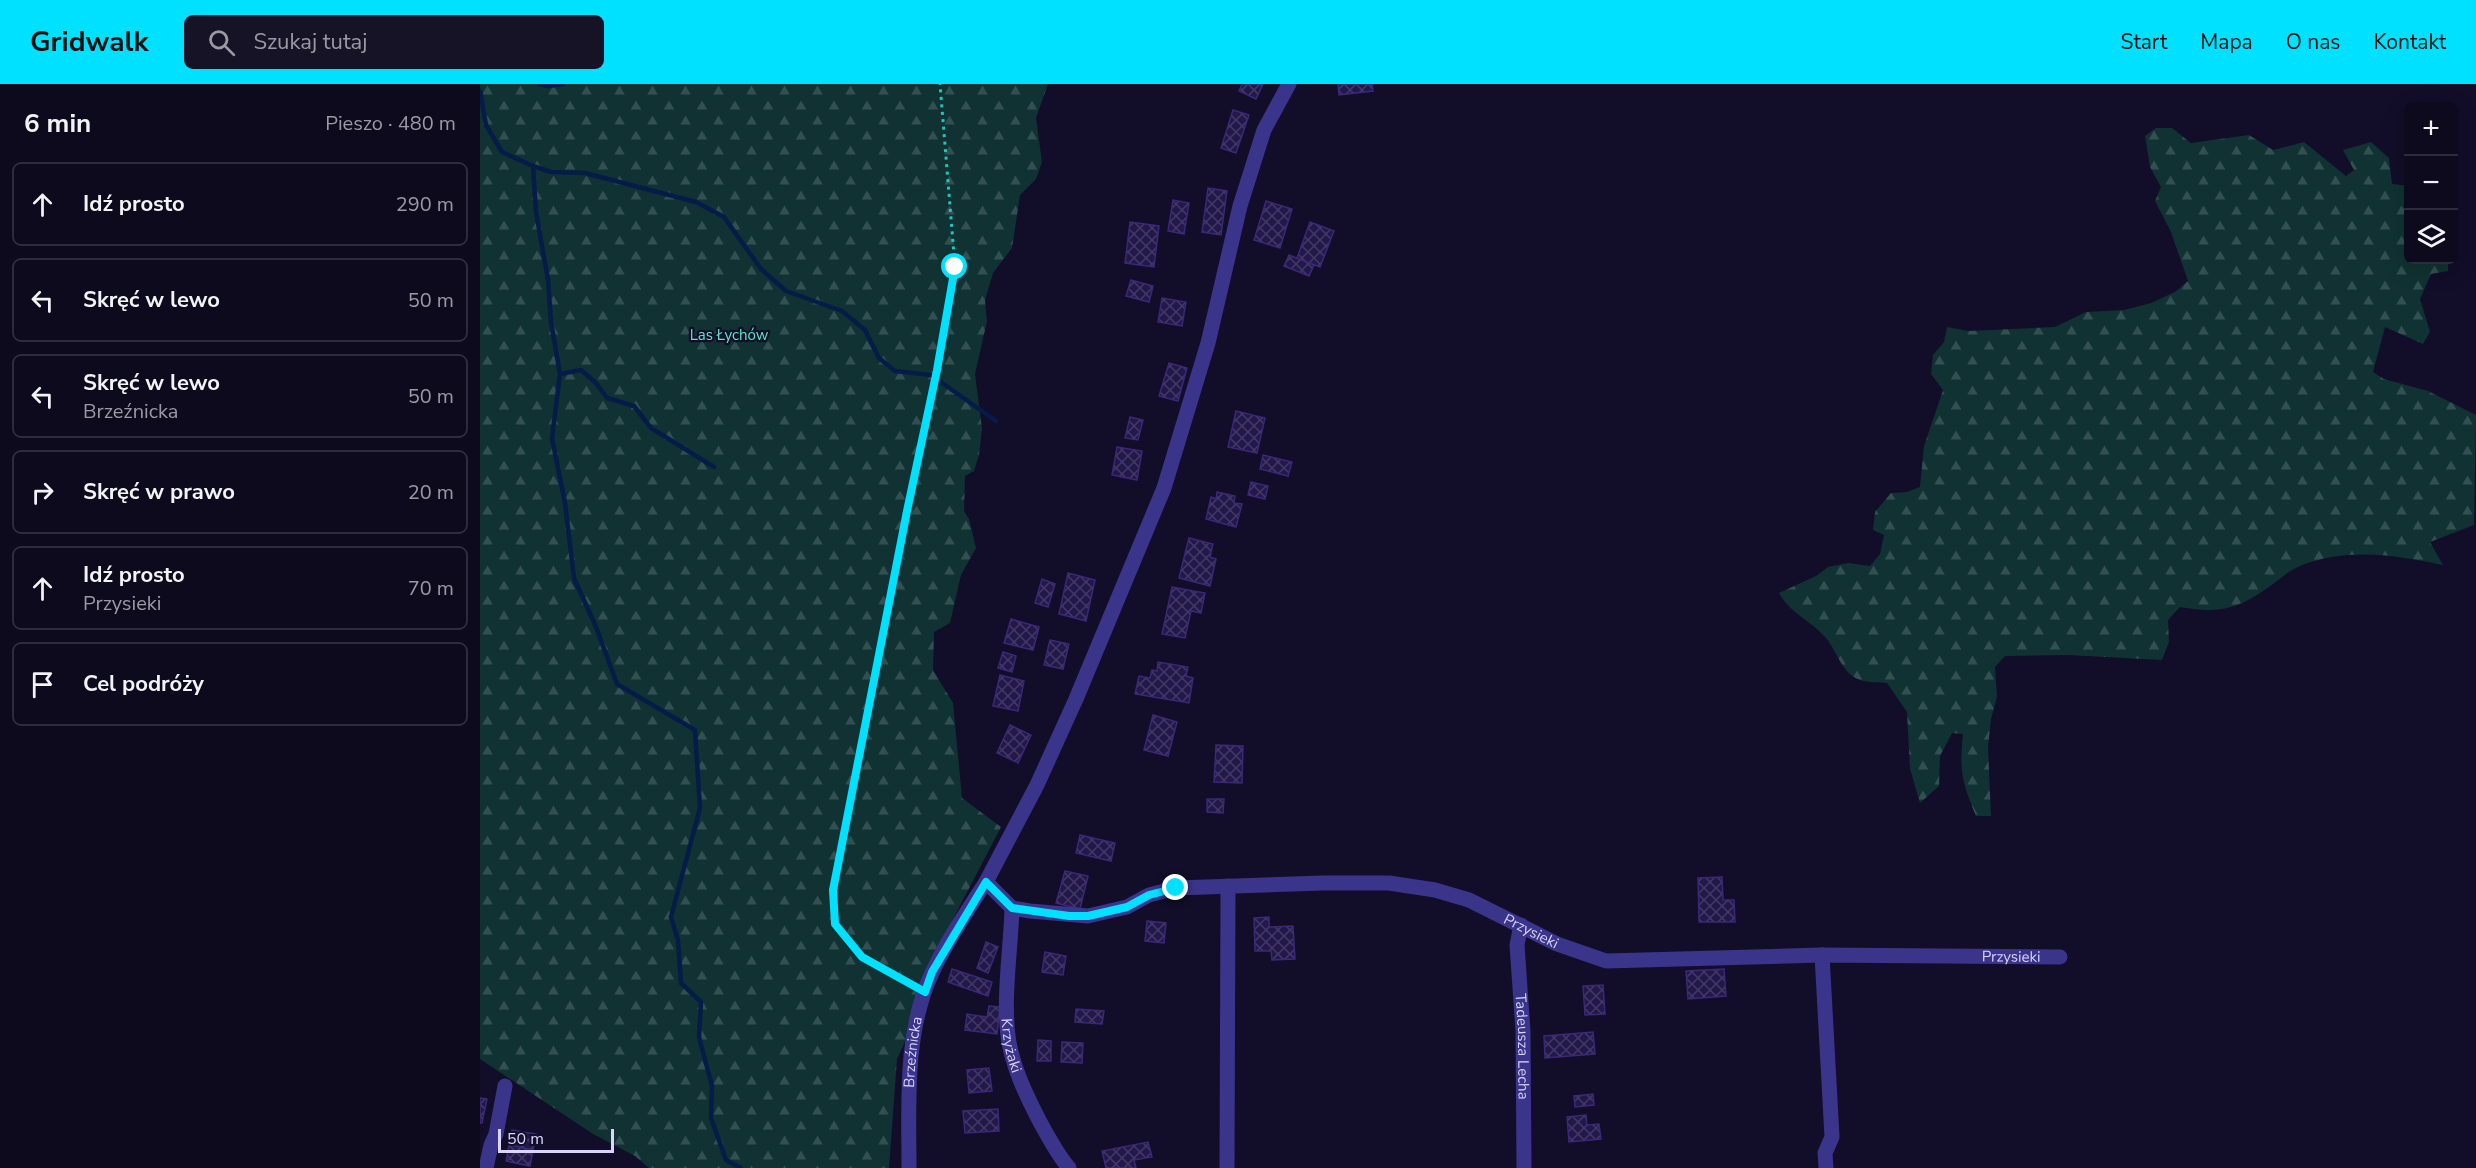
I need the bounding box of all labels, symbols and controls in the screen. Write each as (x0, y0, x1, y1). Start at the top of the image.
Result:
search box (184, 15, 604, 69)
text: Gridwalk (30, 23, 148, 61)
icon: search (205, 26, 238, 59)
text: Szukaj tutaj (253, 27, 367, 57)
text: Start (2121, 28, 2167, 56)
text: Mapa (2200, 28, 2253, 56)
text: O nas (2286, 28, 2340, 56)
text: Kontakt (2373, 28, 2446, 56)
map controls (2404, 102, 2458, 264)
button: + (2404, 102, 2458, 156)
text: 6 min (24, 106, 91, 141)
text: Pieszo · 480 m (325, 110, 456, 137)
button: − (2404, 156, 2458, 210)
icon: ahead (26, 188, 59, 221)
text: Idź prosto (83, 189, 185, 219)
text: 290 m (396, 191, 454, 218)
button: layers (2404, 210, 2458, 264)
route start (941, 253, 967, 279)
icon: left (26, 284, 59, 317)
text: Skręć w lewo (83, 285, 220, 315)
text: 50 m (408, 287, 454, 314)
park label: Las Łychów (690, 325, 769, 345)
text: Skręć w lewo (83, 368, 220, 398)
icon: left (26, 380, 59, 413)
text: 50 m (408, 383, 454, 410)
text: Brzeźnicka (83, 398, 178, 425)
icon: right (26, 476, 59, 509)
text: Skręć w prawo (83, 477, 235, 507)
text: 20 m (408, 479, 454, 506)
text: Idź prosto (83, 560, 185, 590)
icon: ahead (26, 572, 59, 605)
text: 70 m (408, 575, 454, 602)
text: Przysieki (83, 590, 161, 617)
icon: arrive (26, 668, 59, 701)
text: Cel podróży (83, 669, 204, 699)
route end (1162, 874, 1188, 900)
street label: Przysieki (1500, 909, 1562, 953)
street label: Przysieki (1982, 946, 2041, 967)
street label: Tadeusza Lecha (1510, 993, 1534, 1100)
street label: Brzeźnicka (899, 1015, 927, 1088)
street label: Krzyżaki (997, 1018, 1027, 1075)
scale bar (498, 1126, 614, 1154)
text: 50 m (507, 1128, 544, 1150)

